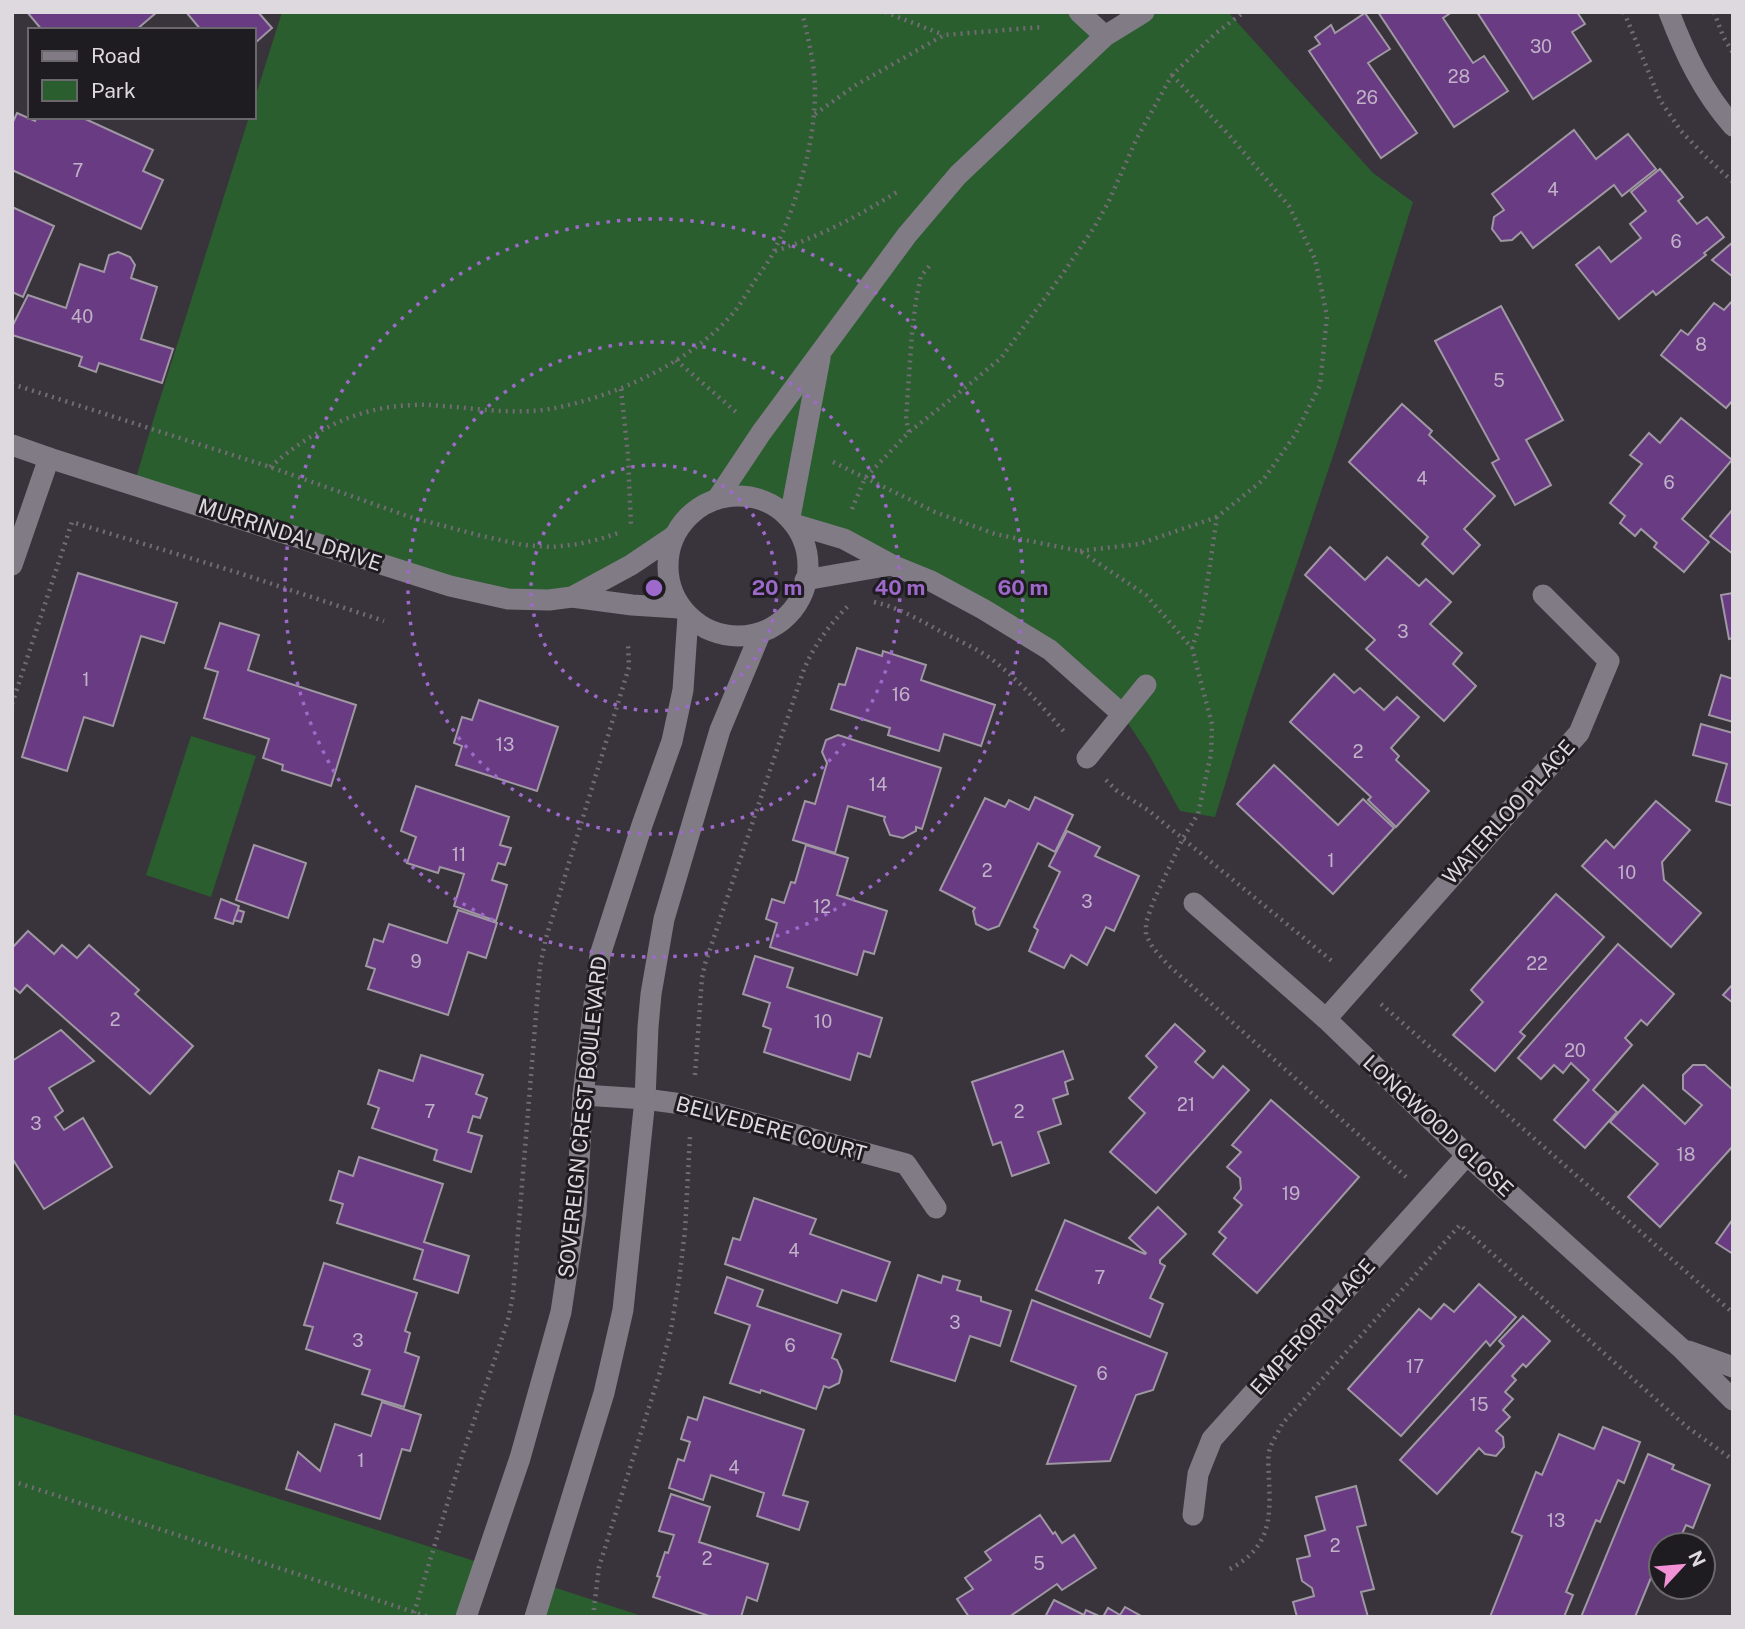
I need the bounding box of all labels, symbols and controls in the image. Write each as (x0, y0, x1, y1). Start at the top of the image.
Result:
legend (28, 28, 256, 119)
house number: 30 (1530, 36, 1552, 57)
text: Road (91, 43, 141, 68)
house number: 28 (1448, 66, 1470, 87)
text: Park (91, 78, 136, 103)
house number: 26 (1356, 87, 1378, 108)
house number: 7 (73, 160, 83, 181)
house number: 4 (1547, 179, 1559, 200)
house number: 6 (1670, 231, 1682, 252)
house number: 40 (71, 306, 93, 327)
house number: 8 (1695, 334, 1707, 355)
house number: 5 (1493, 370, 1505, 391)
house number: 4 (1416, 468, 1428, 489)
house number: 6 (1663, 472, 1675, 493)
street label: MURRINDAL DRIVE (195, 493, 385, 576)
text: 20 m (752, 575, 802, 600)
text: 40 m (875, 575, 925, 600)
text: 60 m (998, 575, 1048, 600)
centre of rings (642, 576, 666, 600)
house number: 3 (1397, 621, 1409, 642)
house number: 1 (82, 669, 90, 690)
house number: 16 (892, 684, 910, 705)
house number: 13 (496, 734, 514, 755)
street label: WATERLOO PLACE (1437, 734, 1580, 889)
house number: 2 (1353, 741, 1363, 762)
house number: 14 (869, 774, 887, 795)
house number: 11 (452, 844, 466, 865)
house number: 1 (1327, 850, 1335, 871)
house number: 2 (982, 860, 992, 881)
house number: 10 (1618, 862, 1636, 883)
house number: 3 (1081, 891, 1093, 912)
house number: 12 (813, 896, 831, 917)
house number: 9 (410, 951, 422, 972)
house number: 22 (1526, 953, 1548, 974)
street label: SOVEREIGN CREST BOULEVARD (553, 955, 612, 1279)
house number: 2 (110, 1009, 120, 1030)
house number: 10 (814, 1011, 832, 1032)
house number: 20 (1564, 1040, 1586, 1061)
street label: LONGWOOD CLOSE (1358, 1050, 1519, 1202)
street label: BELVEDERE COURT (673, 1091, 869, 1166)
house number: 21 (1177, 1094, 1195, 1115)
house number: 7 (425, 1101, 435, 1122)
house number: 2 (1014, 1101, 1024, 1122)
house number: 3 (30, 1113, 42, 1134)
house number: 18 (1677, 1144, 1695, 1165)
house number: 19 (1282, 1183, 1300, 1204)
house number: 4 (788, 1240, 800, 1261)
street label: EMPEROR PLACE (1245, 1253, 1380, 1400)
house number: 7 (1095, 1267, 1105, 1288)
house number: 3 (949, 1312, 961, 1333)
house number: 3 (352, 1330, 364, 1351)
house number: 6 (784, 1335, 796, 1356)
house number: 17 (1406, 1356, 1424, 1377)
house number: 6 (1096, 1363, 1108, 1384)
house number: 15 (1470, 1394, 1488, 1415)
house number: 1 (357, 1450, 365, 1471)
house number: 4 (728, 1457, 740, 1478)
house number: 13 (1547, 1510, 1565, 1531)
north arrow (1647, 1531, 1717, 1601)
house number: 2 (1330, 1535, 1340, 1556)
text: N (1684, 1547, 1710, 1570)
house number: 2 (702, 1548, 712, 1569)
house number: 5 (1033, 1553, 1045, 1574)

